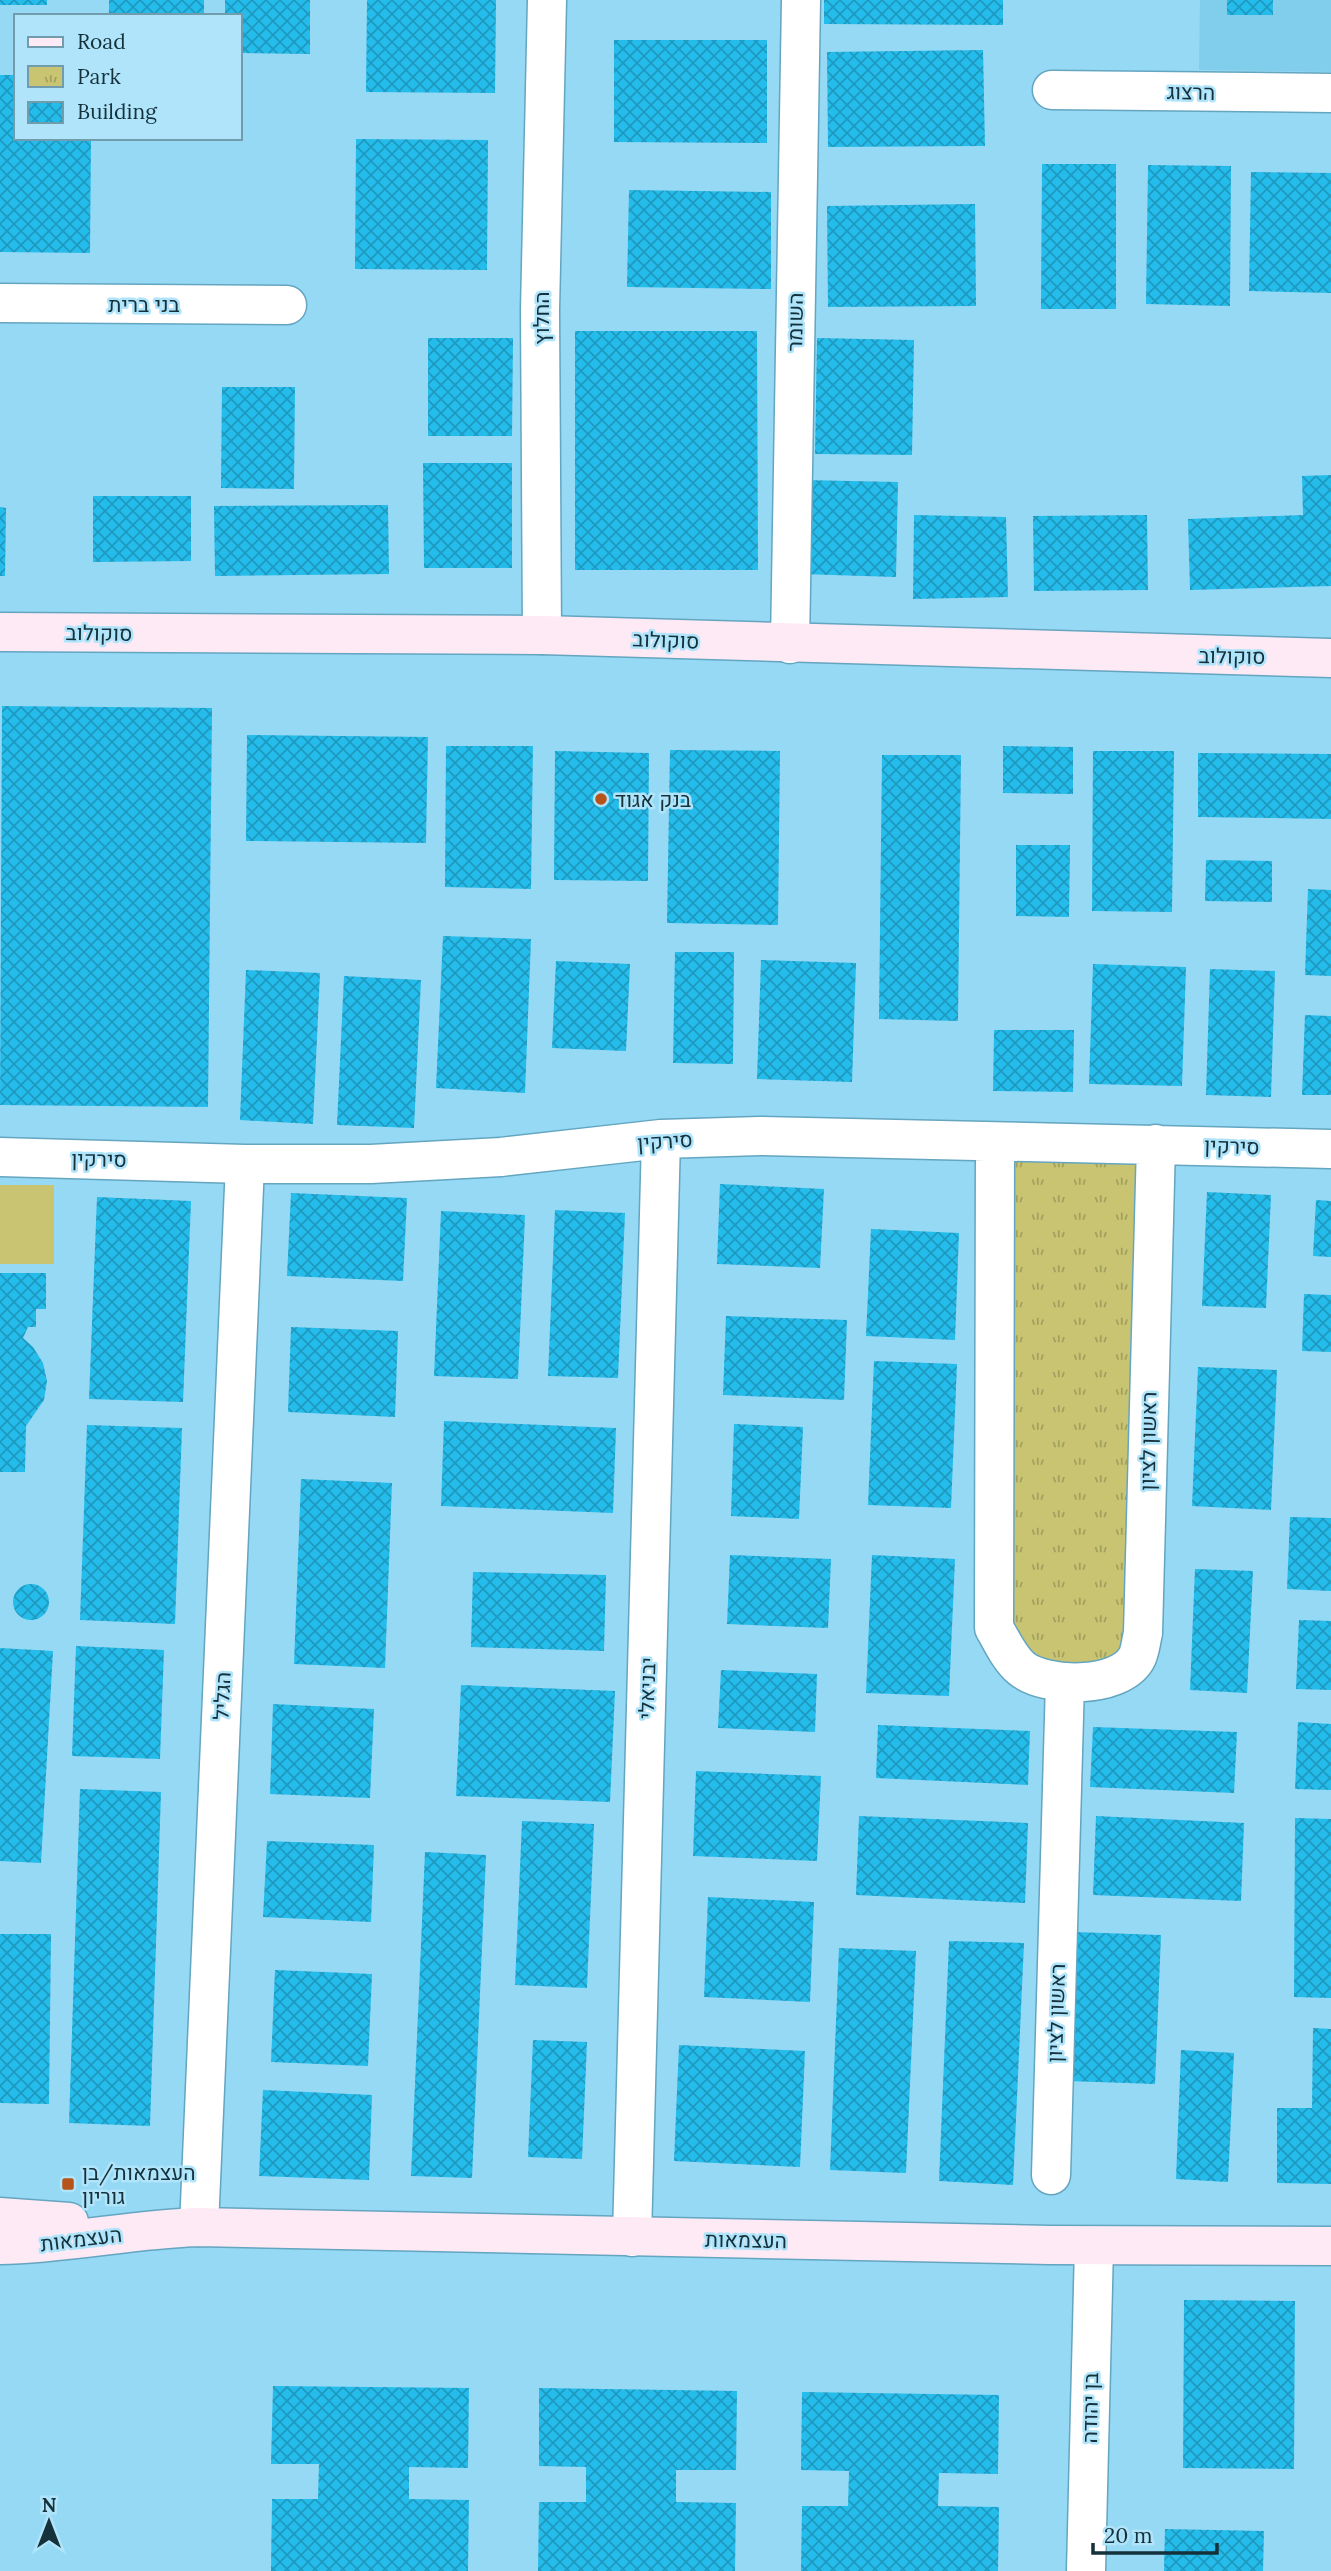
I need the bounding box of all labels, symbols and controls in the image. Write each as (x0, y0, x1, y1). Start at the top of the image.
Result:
legend (14, 14, 242, 140)
text: Road (77, 28, 126, 55)
text: Park (77, 63, 121, 90)
street label: הרצוג (1167, 78, 1215, 106)
text: Building (77, 98, 157, 125)
street label: בני ברית (108, 291, 180, 318)
street label: החלוץ (528, 291, 555, 345)
street label: השומר (781, 292, 809, 352)
street label: סוקולוב (65, 619, 133, 647)
street label: סוקולוב (632, 625, 700, 655)
street label: סוקולוב (1198, 642, 1266, 670)
place label: בנק אגוד (615, 786, 691, 813)
marker: בנק אגוד (593, 791, 609, 807)
street label: סירקין (636, 1126, 694, 1156)
street label: סירקין (1204, 1132, 1260, 1160)
street label: סירקין (71, 1145, 127, 1173)
street label: ראשון לציון (1134, 1391, 1162, 1491)
street label: יבניאלי (632, 1657, 662, 1719)
street label: הגליל (207, 1671, 237, 1721)
street label: ראשון לציון (1041, 1963, 1071, 2063)
place label: העצמאות/בן גוריון (82, 2159, 196, 2210)
marker: העצמאות/בן גוריון (60, 2176, 76, 2192)
street label: העצמאות (39, 2221, 123, 2257)
street label: העצמאות (705, 2226, 787, 2254)
street label: בן יהודה (1076, 2372, 1104, 2444)
north arrow (14, 2487, 84, 2557)
text: N (42, 2493, 57, 2517)
scale bar (1093, 2512, 1217, 2556)
text: 20 m (1104, 2522, 1153, 2549)

